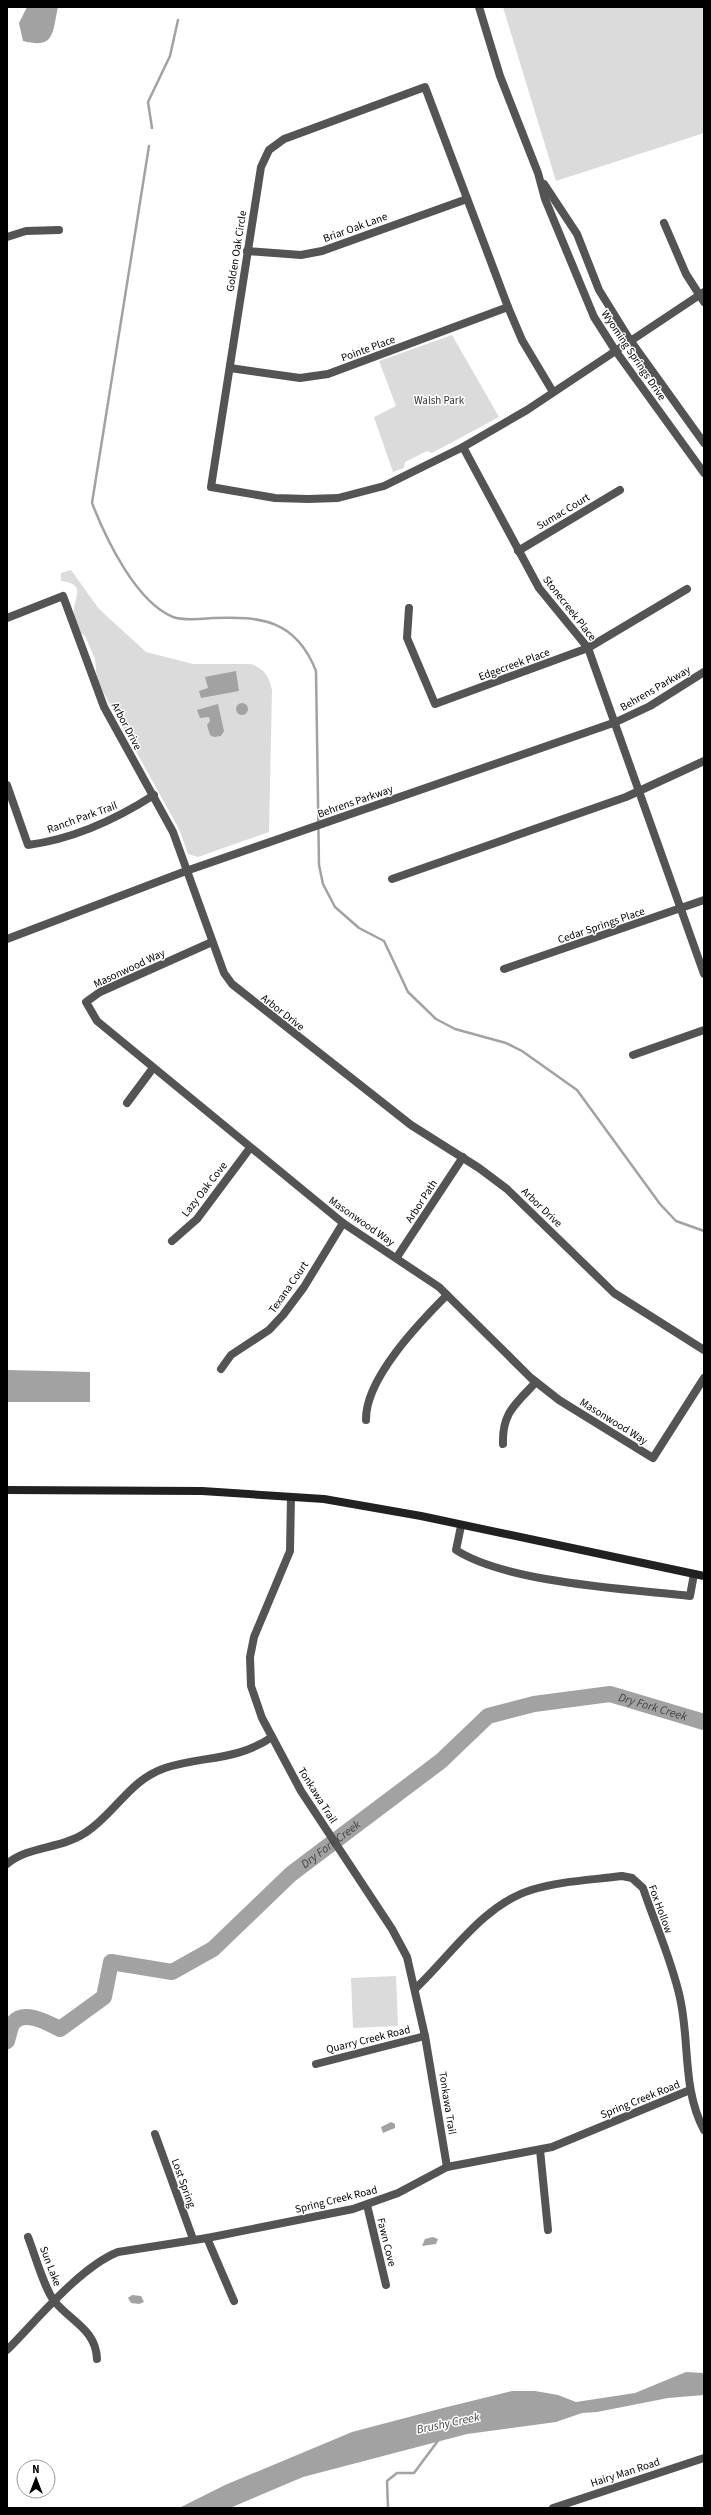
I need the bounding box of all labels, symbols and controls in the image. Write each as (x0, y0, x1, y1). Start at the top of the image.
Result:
street label: Golden Oak Circle (223, 209, 250, 293)
street label: Briar Oak Lane (321, 209, 390, 246)
street label: Wyoming Springs Drive (598, 307, 670, 404)
street label: Pointe Place (339, 332, 398, 365)
park label: Walsh Park (414, 393, 465, 408)
street label: Sumac Court (534, 490, 593, 533)
street label: Stonecreek Place (539, 573, 600, 644)
street label: Edgecreek Place (476, 644, 552, 684)
street label: Behrens Parkway (617, 662, 693, 715)
street label: Arbor Drive (108, 700, 146, 753)
street label: Behrens Parkway (315, 782, 395, 821)
street label: Ranch Park Trail (45, 798, 120, 837)
street label: Cedar Springs Place (556, 903, 647, 947)
street label: Masonwood Way (91, 945, 167, 992)
street label: Arbor Drive (258, 991, 308, 1035)
street label: Lazy Oak Cove (178, 1158, 231, 1220)
street label: Arbor Path (402, 1177, 441, 1226)
street label: Arbor Drive (518, 1184, 566, 1231)
street label: Masonwood Way (326, 1193, 398, 1250)
street label: Texana Court (265, 1258, 312, 1316)
street label: Masonwood Way (577, 1395, 651, 1448)
water label: Dry Fork Creek (616, 1689, 689, 1726)
street label: Tonkawa Trail (294, 1764, 341, 1826)
water label: Dry Fork Creek (298, 1816, 365, 1873)
street label: Fox Hollow (645, 1883, 676, 1936)
street label: Quarry Creek Road (324, 2022, 412, 2057)
street label: Tonkawa Trail (435, 2071, 460, 2136)
street label: Spring Creek Road (598, 2077, 682, 2122)
street label: Lost Spring (168, 2156, 200, 2210)
street label: Spring Creek Road (293, 2182, 379, 2217)
street label: Fawn Cove (373, 2216, 400, 2268)
street label: Sun Lake (36, 2244, 65, 2289)
water label: Brushy Creek (415, 2408, 481, 2438)
street label: Hairy Man Road (588, 2454, 662, 2491)
north arrow (16, 2459, 56, 2499)
text: N (32, 2462, 40, 2477)

